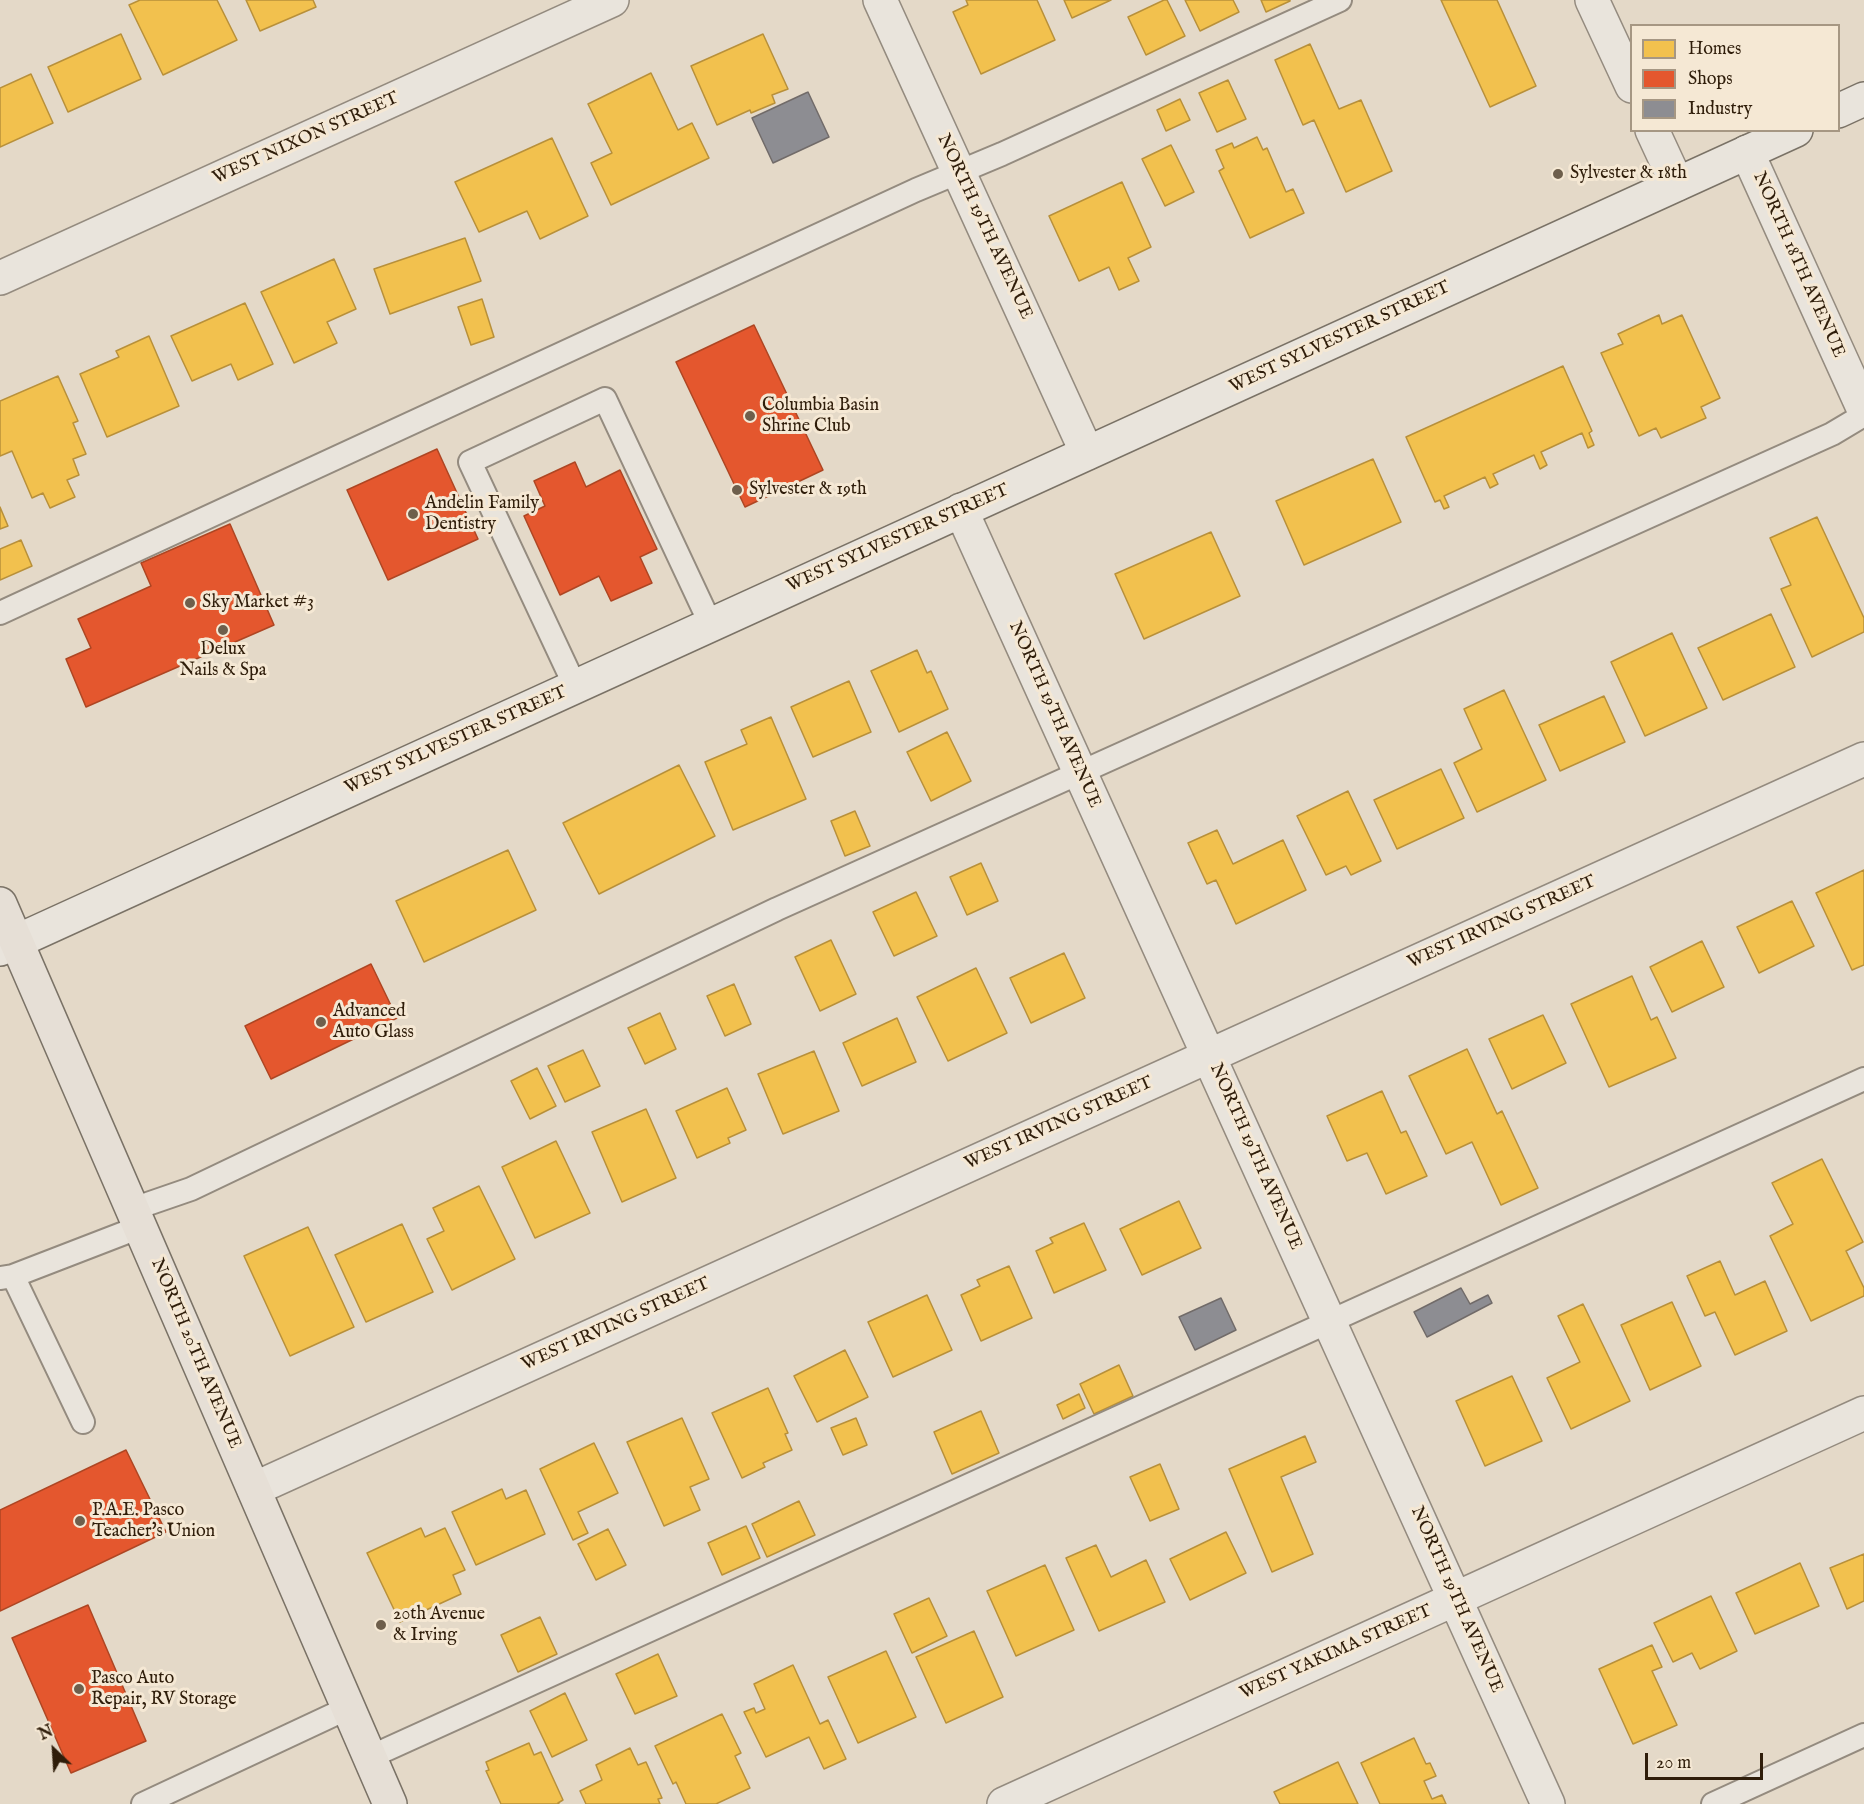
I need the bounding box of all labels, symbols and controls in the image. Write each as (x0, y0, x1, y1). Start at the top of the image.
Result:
legend (1630, 24, 1840, 132)
text: Homes (1688, 38, 1741, 61)
text: Shops (1688, 68, 1733, 91)
street label: WEST NIXON STREET (210, 88, 402, 190)
text: Industry (1688, 98, 1752, 121)
street label: NORTH 19TH AVENUE (932, 131, 1036, 323)
place label: Sylvester & 18th (1570, 163, 1687, 185)
marker: Sylvester & 18th (1551, 167, 1565, 181)
street label: NORTH 18TH AVENUE (1747, 169, 1849, 361)
street label: WEST SYLVESTER STREET (1226, 277, 1454, 399)
place label: Columbia Basin Shrine Club (762, 395, 879, 438)
marker: Columbia Basin Shrine Club (743, 409, 757, 423)
place label: Sylvester & 19th (749, 479, 867, 501)
street label: WEST SYLVESTER STREET (784, 480, 1012, 598)
marker: Sylvester & 19th (730, 483, 744, 497)
place label: Andelin Family Dentistry (425, 493, 539, 536)
marker: Andelin Family Dentistry (406, 507, 420, 521)
place label: Sky Market #3 (202, 592, 314, 614)
marker: Sky Market #3 (183, 596, 197, 610)
street label: NORTH 19TH AVENUE (1003, 618, 1105, 812)
marker: Delux Nails & Spa (216, 623, 230, 637)
place label: Delux Nails & Spa (179, 639, 267, 682)
street label: WEST SYLVESTER STREET (342, 682, 570, 800)
street label: WEST IRVING STREET (1405, 872, 1599, 974)
place label: Advanced Auto Glass (333, 1001, 414, 1044)
marker: Advanced Auto Glass (314, 1015, 328, 1029)
street label: NORTH 19TH AVENUE (1204, 1060, 1306, 1254)
street label: WEST IRVING STREET (962, 1073, 1156, 1175)
street label: NORTH 20TH AVENUE (145, 1256, 245, 1452)
street label: WEST IRVING STREET (519, 1274, 713, 1376)
place label: P.A.E. Pasco Teacher's Union (92, 1500, 215, 1543)
street label: NORTH 19TH AVENUE (1405, 1503, 1507, 1697)
marker: P.A.E. Pasco Teacher's Union (73, 1514, 87, 1528)
street label: WEST YAKIMA STREET (1237, 1601, 1435, 1705)
place label: 20th Avenue & Irving (393, 1604, 485, 1646)
marker: 20th Avenue & Irving (374, 1618, 388, 1632)
place label: Pasco Auto Repair, RV Storage (91, 1668, 236, 1710)
marker: Pasco Auto Repair, RV Storage (72, 1682, 86, 1696)
north arrow (24, 1720, 84, 1780)
text: N (36, 1722, 57, 1746)
scale bar (1648, 1741, 1766, 1779)
text: 20 m (1656, 1752, 1691, 1775)

